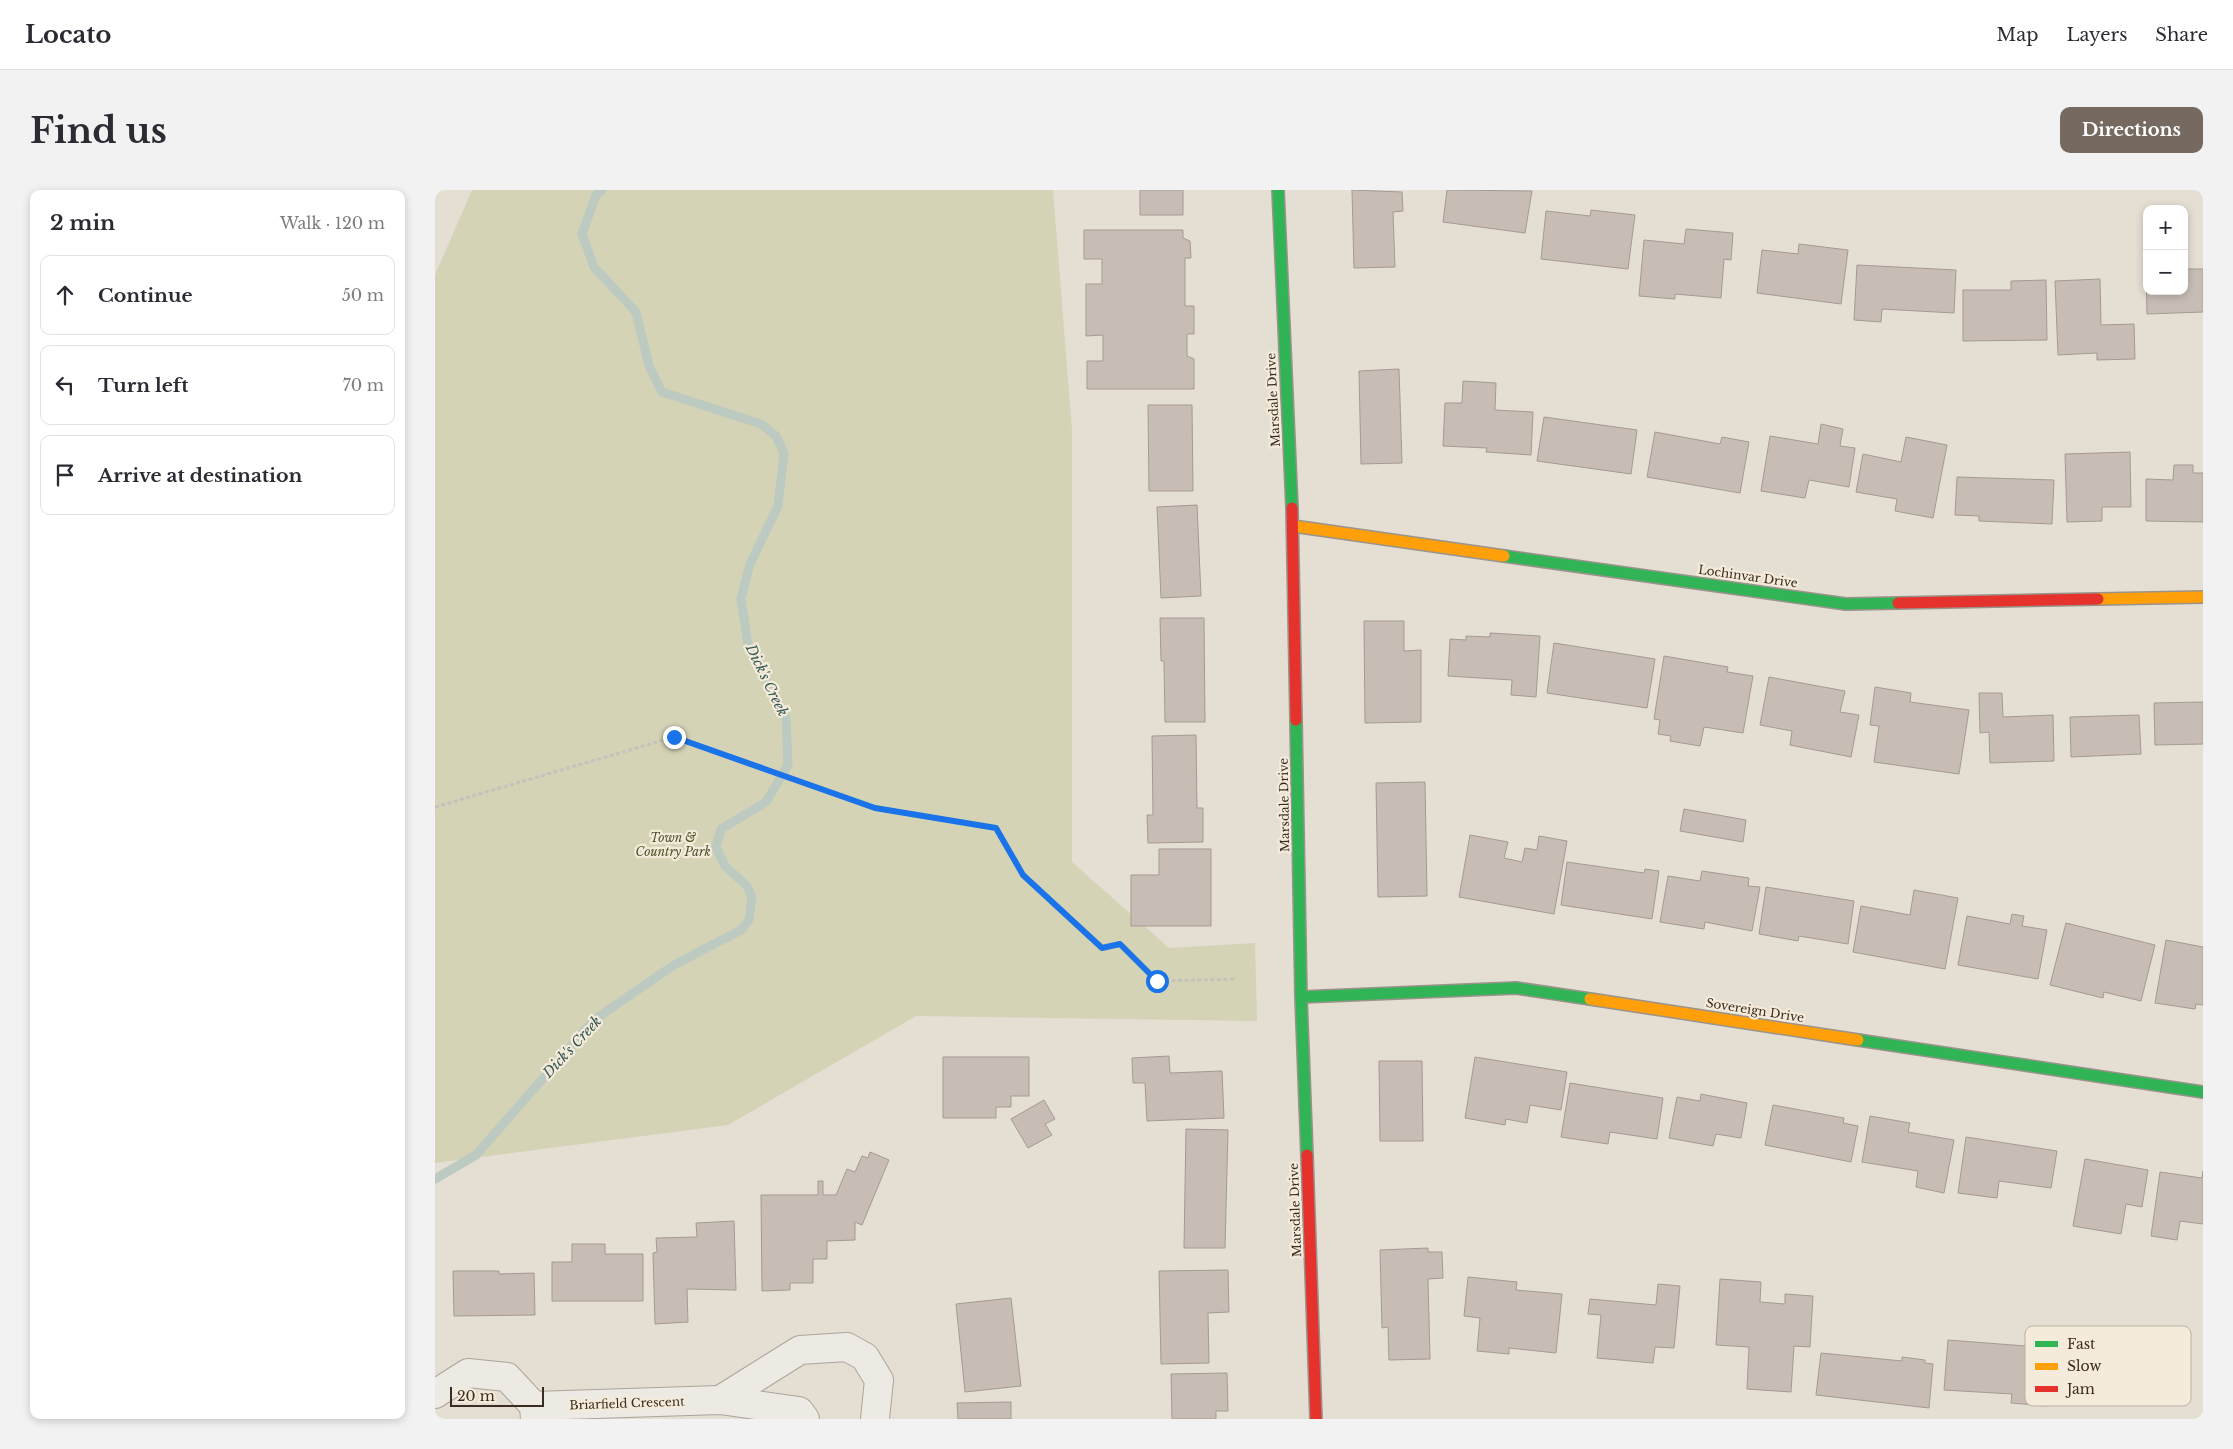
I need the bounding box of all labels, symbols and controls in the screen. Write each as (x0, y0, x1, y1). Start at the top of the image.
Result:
text: Locato (25, 20, 111, 49)
text: Map (1997, 24, 2038, 46)
text: Layers (2066, 24, 2127, 46)
text: Share (2155, 24, 2208, 46)
button: Directions (2060, 107, 2203, 153)
text: Find us (30, 109, 167, 152)
map controls (2143, 205, 2188, 295)
button: + (2143, 205, 2188, 250)
text: 2 min (50, 210, 115, 236)
text: Walk · 120 m (280, 213, 385, 233)
button: − (2143, 250, 2188, 295)
icon: ahead (51, 281, 79, 309)
text: Continue (98, 284, 193, 307)
text: 50 m (342, 285, 384, 305)
street label: Marsdale Drive (1263, 352, 1283, 447)
icon: left (51, 371, 79, 399)
text: Turn left (98, 374, 189, 397)
text: 70 m (343, 375, 384, 395)
icon: arrive (51, 461, 79, 489)
text: Arrive at destination (98, 464, 302, 487)
street label: Lochinvar Drive (1697, 562, 1799, 590)
water label: Dick's Creek (741, 640, 792, 719)
route end (663, 726, 686, 749)
street label: Marsdale Drive (1276, 758, 1292, 852)
park label: Town & Country Park (635, 830, 711, 859)
route start (1146, 970, 1169, 993)
street label: Sovereign Drive (1705, 995, 1805, 1025)
water label: Dick's Creek (538, 1012, 605, 1082)
street label: Marsdale Drive (1286, 1163, 1304, 1257)
legend (2025, 1326, 2191, 1406)
text: Fast (2067, 1335, 2096, 1353)
text: Slow (2067, 1357, 2101, 1375)
text: Jam (2065, 1380, 2095, 1398)
scale bar (450, 1384, 544, 1407)
text: 20 m (457, 1387, 495, 1405)
street label: Briarfield Crescent (569, 1393, 685, 1413)

